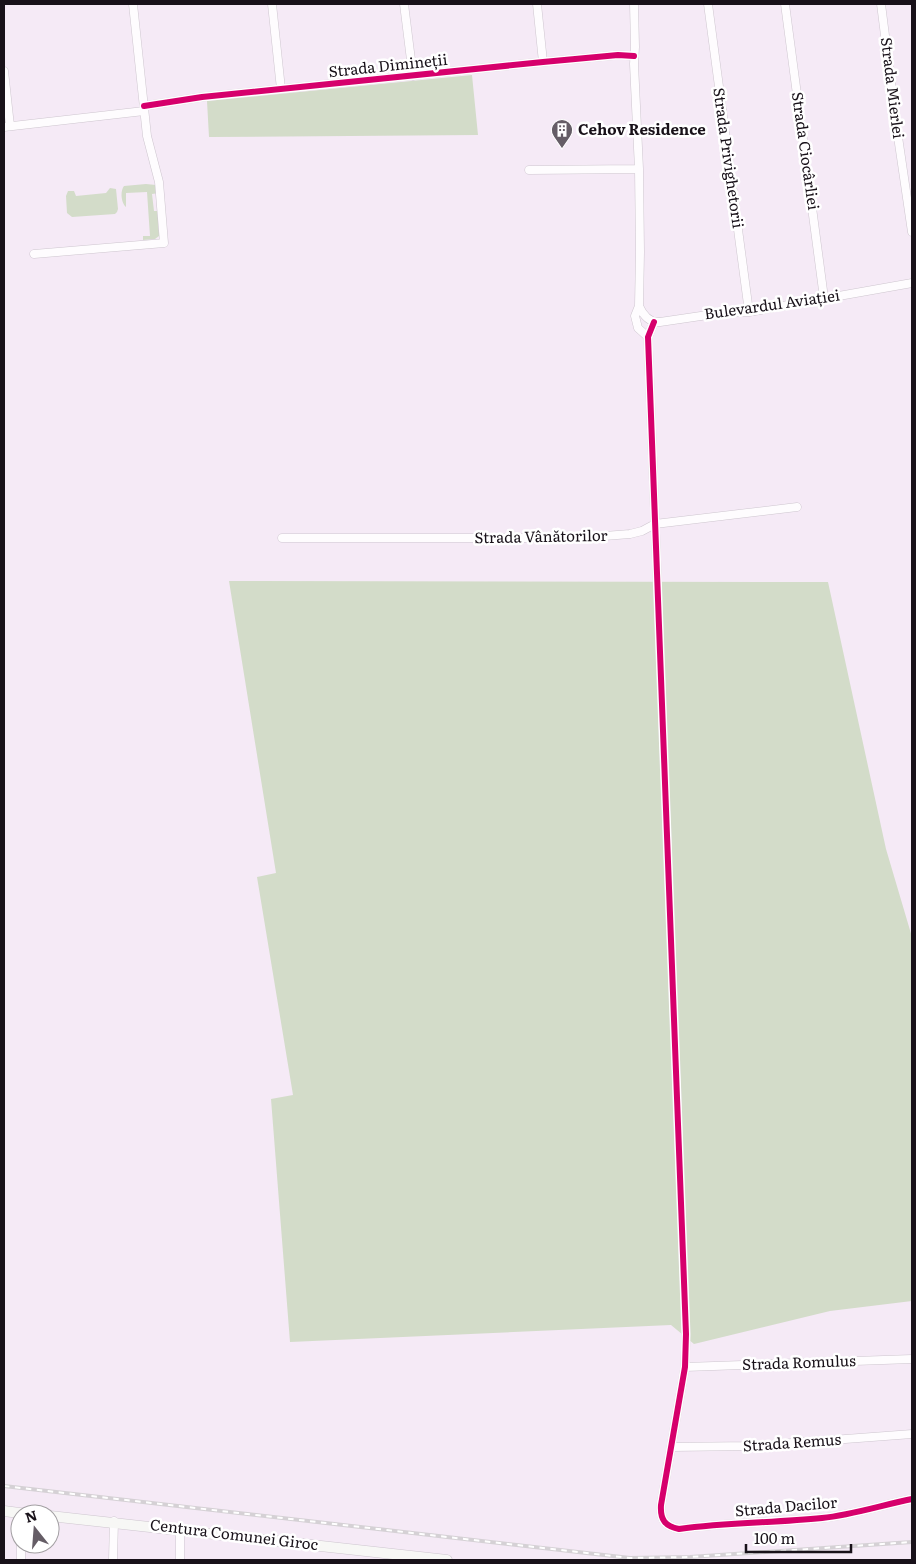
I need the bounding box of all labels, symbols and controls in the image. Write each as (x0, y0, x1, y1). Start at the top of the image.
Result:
street label: Strada Mierlei (876, 36, 911, 140)
street label: Strada Dimineții (327, 47, 448, 82)
street label: Strada Privighetorii (708, 86, 751, 230)
street label: Strada Ciocârliei (787, 90, 826, 211)
place label: Cehov Residence (578, 117, 706, 140)
building icon: Cehov Residence (550, 118, 574, 149)
street label: Bulevardul Aviației (702, 283, 841, 324)
street label: Strada Vânătorilor (474, 523, 608, 548)
street label: Strada Romulus (742, 1348, 856, 1375)
street label: Strada Remus (742, 1427, 842, 1456)
street label: Strada Dacilor (734, 1490, 838, 1521)
north arrow (10, 1504, 60, 1554)
text: N (22, 1504, 40, 1527)
street label: Centura Comunei Giroc (149, 1512, 320, 1555)
scale bar (746, 1522, 851, 1554)
text: 100 m (754, 1526, 795, 1549)

